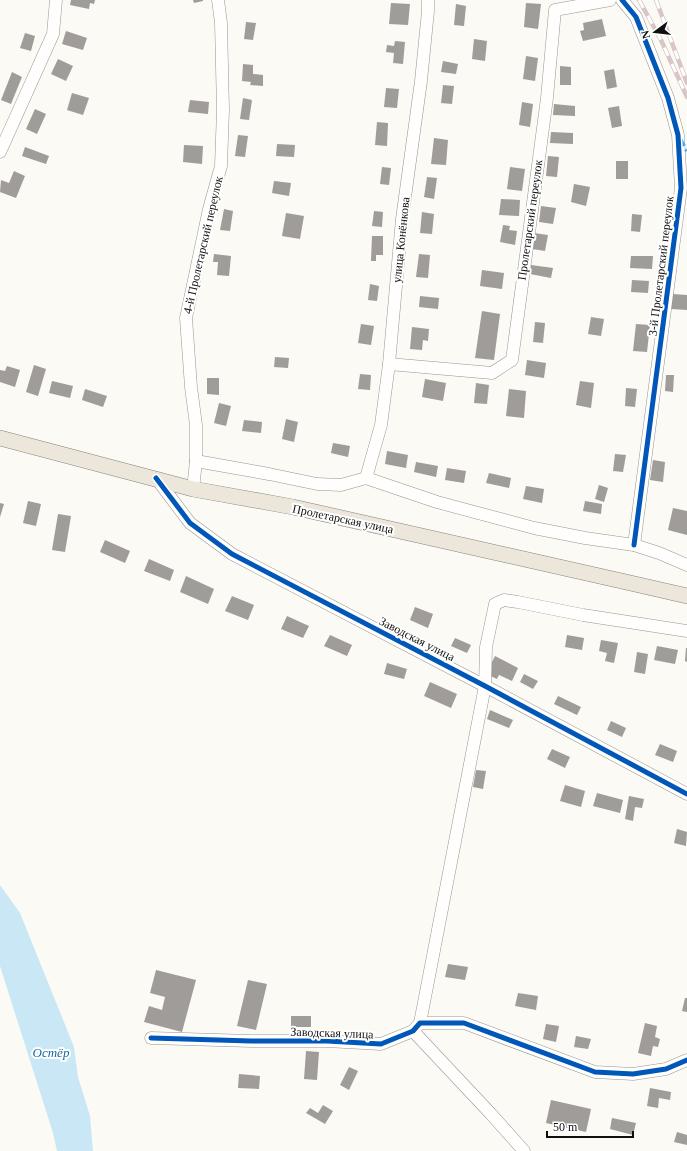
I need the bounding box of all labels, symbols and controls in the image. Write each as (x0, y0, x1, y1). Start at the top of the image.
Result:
north arrow (635, 12, 675, 52)
text: N (639, 29, 652, 40)
street label: Пролетарский переулок (515, 159, 545, 281)
street label: 4-й Пролетарский переулок (180, 175, 226, 315)
street label: 3-й Пролетарский переулок (645, 195, 677, 337)
street label: улица Конёнкова (390, 196, 413, 284)
street label: Пролетарская улица (291, 501, 395, 537)
street label: Заводская улица (377, 614, 458, 664)
street label: Заводская улица (290, 1025, 374, 1041)
water label: Остёр (33, 1045, 70, 1060)
scale bar (547, 1113, 633, 1139)
text: 50 m (553, 1120, 578, 1134)

